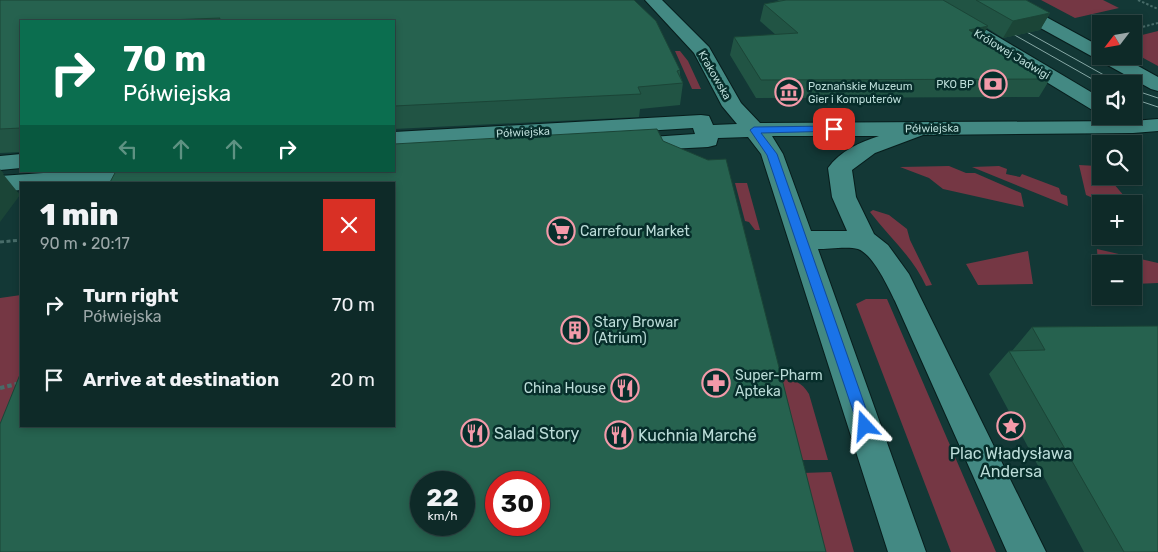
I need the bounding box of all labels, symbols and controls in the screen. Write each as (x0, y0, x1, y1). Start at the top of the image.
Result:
north arrow (1092, 15, 1142, 65)
map controls (1092, 15, 1142, 305)
street label: Królowej Jadwigi (971, 27, 1052, 82)
text: 70 m (123, 38, 206, 80)
icon: right (40, 40, 105, 105)
street label: Krakowska (695, 48, 734, 102)
bank icon: PKO BP (978, 69, 1008, 99)
button: sound (1092, 75, 1142, 125)
museum icon: Poznańskie Muzeum Gier i Komputerów (774, 77, 804, 107)
place label: PKO BP (936, 78, 974, 91)
text: Półwiejska (123, 80, 231, 107)
place label: Poznańskie Muzeum Gier i Komputerów (808, 80, 913, 106)
pin (813, 108, 855, 150)
icon: arrive (820, 115, 848, 143)
street label: Półwiejska (905, 122, 959, 135)
street label: Półwiejska (496, 125, 550, 140)
icon: left (114, 135, 142, 163)
icon: ahead (167, 135, 195, 163)
icon: ahead (220, 135, 248, 163)
icon: right (273, 135, 301, 163)
button: search (1092, 135, 1142, 185)
button: + (1092, 195, 1142, 245)
text: 1 min (40, 197, 118, 233)
button: close (323, 199, 375, 251)
supermarket icon: Carrefour Market (546, 216, 576, 246)
place label: Carrefour Market (580, 223, 690, 240)
text: 90 m · 20:17 (40, 234, 130, 253)
button: − (1092, 255, 1142, 305)
text: Turn right (83, 284, 178, 307)
icon: right (40, 291, 68, 319)
text: 70 m (332, 293, 375, 316)
text: Półwiejska (83, 307, 162, 326)
place label: Stary Browar (Atrium) (594, 314, 679, 347)
building icon: Stary Browar (Atrium) (560, 315, 590, 345)
icon: arrive (40, 366, 68, 394)
place label: Super-Pharm Apteka (735, 367, 823, 400)
text: Arrive at destination (83, 368, 279, 391)
text: 20 m (330, 368, 375, 391)
pharmacy icon: Super-Pharm Apteka (701, 368, 731, 398)
restaurant icon: China House (610, 373, 640, 403)
place label: China House (524, 380, 606, 397)
position arrow (838, 399, 890, 451)
place icon: Plac Władysława Andersa (996, 411, 1026, 441)
restaurant icon: Salad Story (460, 418, 490, 448)
restaurant icon: Kuchnia Marché (604, 420, 634, 450)
place label: Salad Story (494, 424, 579, 443)
place label: Kuchnia Marché (638, 426, 757, 445)
place label: Plac Władysława Andersa (950, 444, 1072, 481)
speed limit sign: 30 (485, 471, 550, 536)
text: 22 (426, 483, 459, 512)
text: km/h (428, 509, 457, 523)

